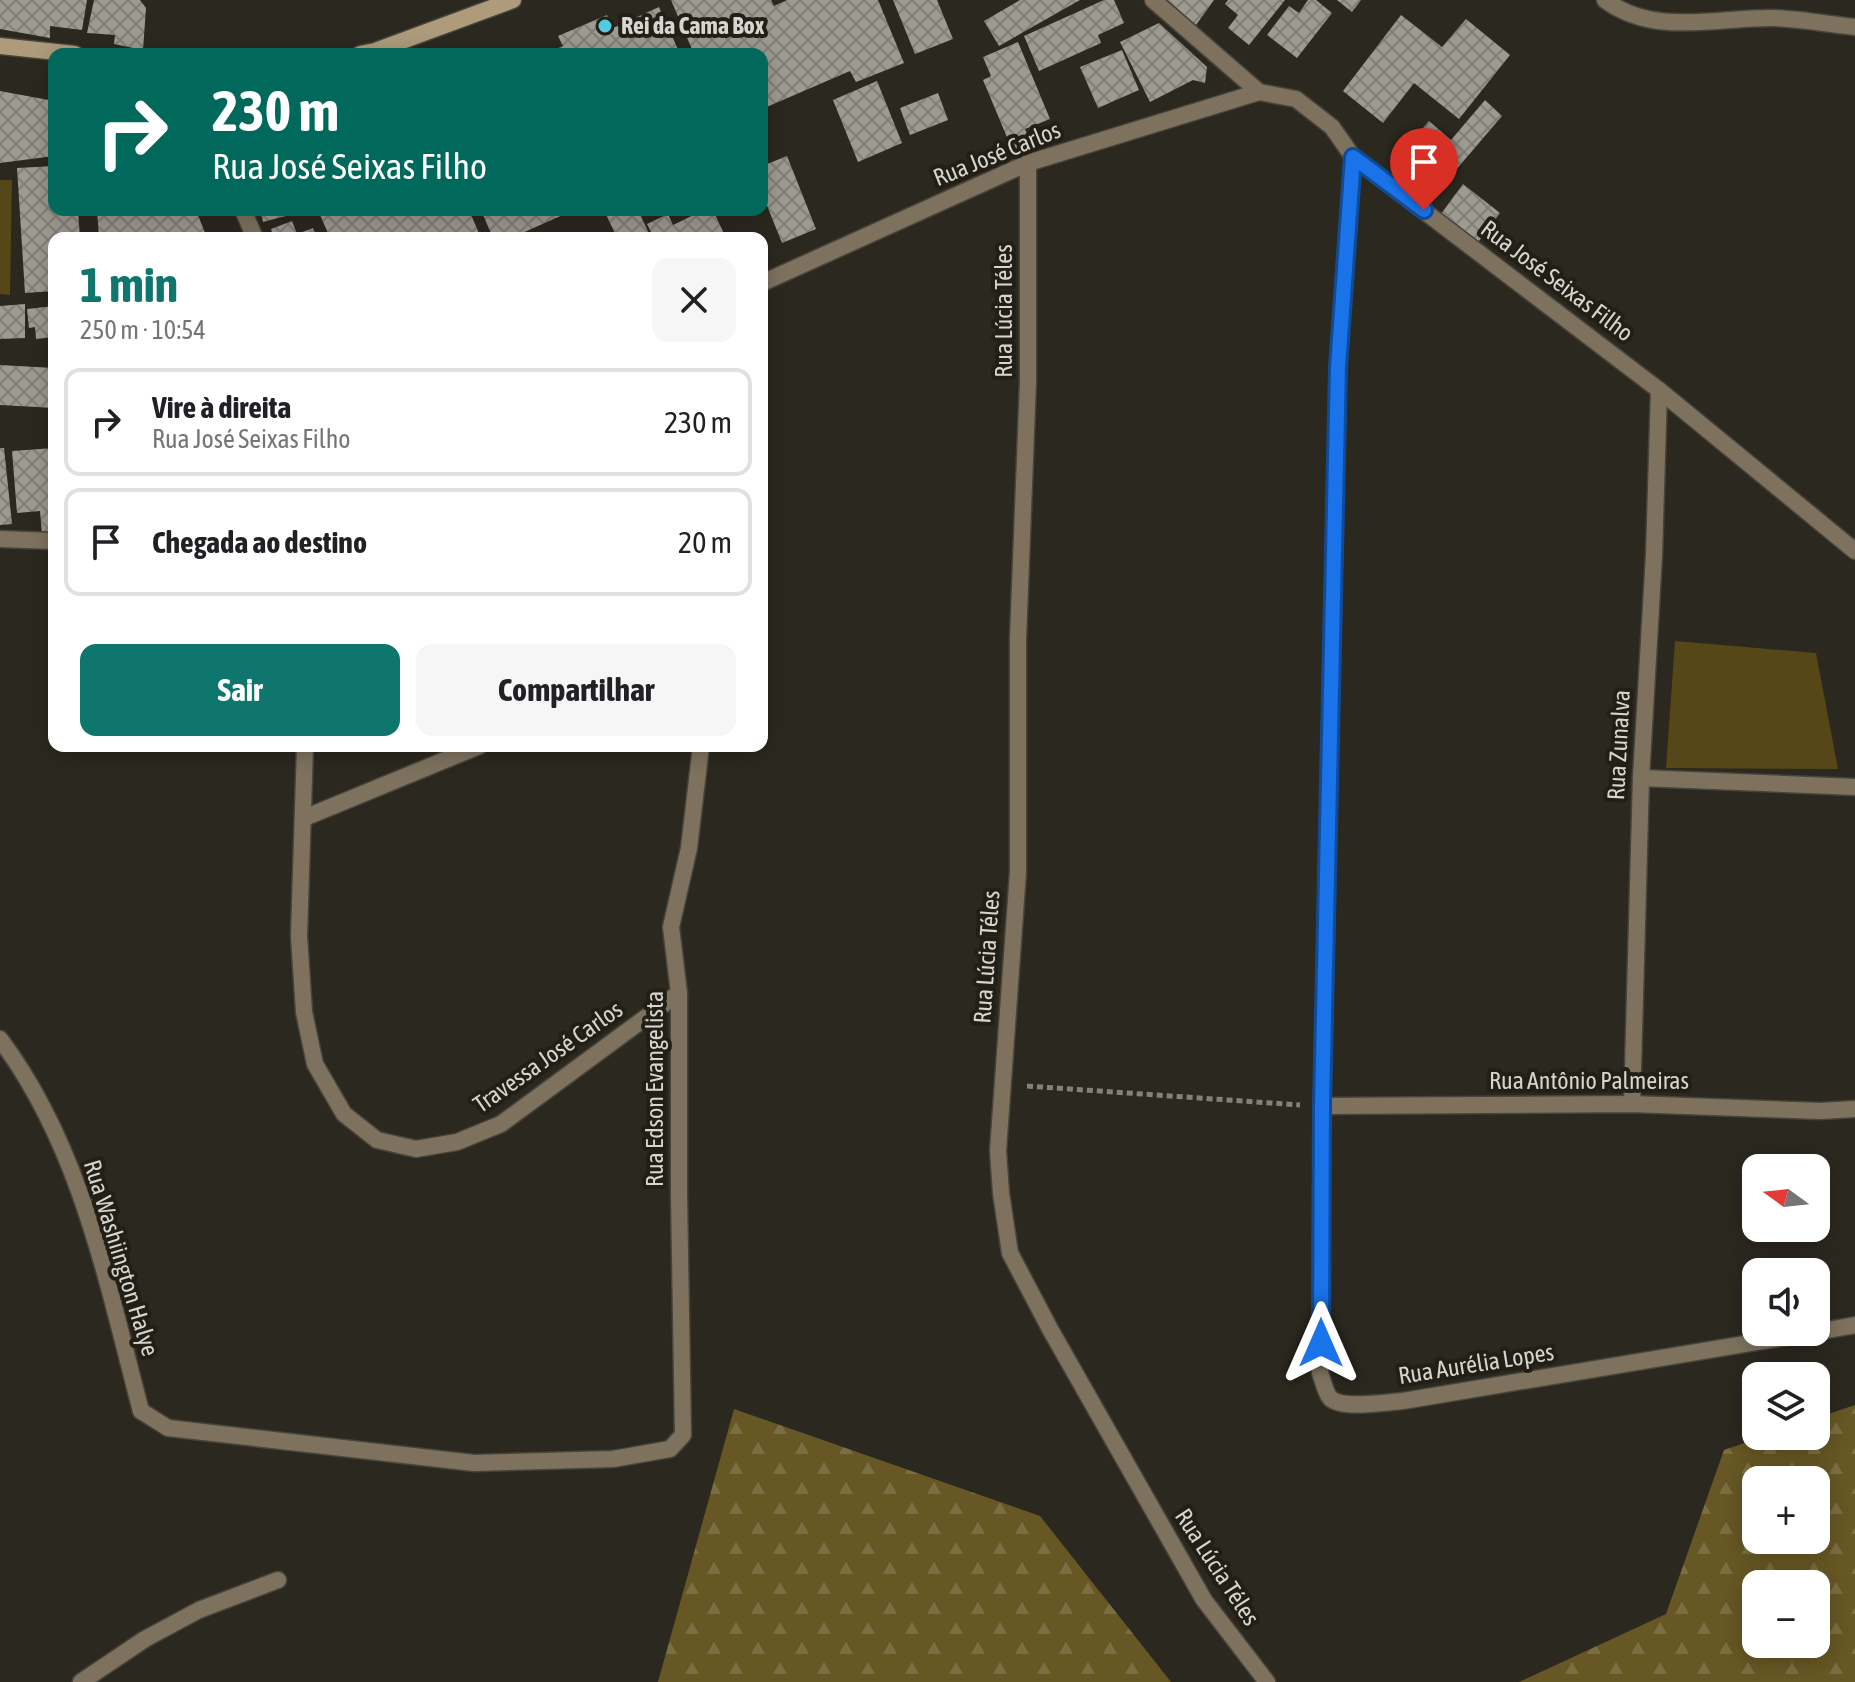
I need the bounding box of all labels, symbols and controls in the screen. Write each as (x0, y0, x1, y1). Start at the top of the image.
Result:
place label: Rei da Cama Box (621, 12, 765, 39)
marker: Rei da Cama Box (596, 17, 614, 35)
text: 230 m (212, 79, 339, 143)
icon: right (80, 80, 184, 184)
street label: Rua José Carlos (929, 116, 1064, 191)
pin (1390, 128, 1458, 210)
icon: arrive (1402, 140, 1446, 184)
text: Rua José Seixas Filho (212, 145, 487, 187)
street label: Rua José Seixas Filho (1476, 215, 1639, 347)
street label: Rua Lúcia Téles (990, 244, 1017, 378)
text: 1 min (80, 257, 178, 312)
button: close (652, 258, 736, 342)
text: 250 m · 10:54 (80, 315, 206, 345)
text: Vire à direita (152, 390, 291, 424)
icon: right (84, 400, 128, 444)
text: 230 m (664, 405, 732, 439)
text: Rua José Seixas Filho (152, 424, 351, 454)
icon: arrive (84, 520, 128, 564)
text: Chegada ao destino (152, 525, 367, 559)
text: 20 m (678, 525, 732, 559)
button: Sair (80, 644, 400, 736)
button: Compartilhar (416, 644, 736, 736)
street label: Rua Zunalva (1602, 689, 1635, 801)
street label: Rua Lúcia Téles (968, 890, 1005, 1024)
street label: Rua Edson Evangelista (641, 991, 668, 1187)
street label: Travessa José Carlos (468, 995, 627, 1118)
street label: Rua Antônio Palmeiras (1489, 1067, 1689, 1094)
north arrow (1742, 1154, 1830, 1242)
map controls (1742, 1154, 1830, 1658)
street label: Rua Washiington Halye (79, 1157, 164, 1359)
button: sound (1742, 1258, 1830, 1346)
position arrow (1279, 1301, 1363, 1385)
street label: Rua Aurélia Lopes (1396, 1338, 1556, 1389)
button: layers (1742, 1362, 1830, 1450)
button: + (1742, 1466, 1830, 1554)
street label: Rua Lúcia Téles (1170, 1503, 1265, 1630)
button: − (1742, 1570, 1830, 1658)

